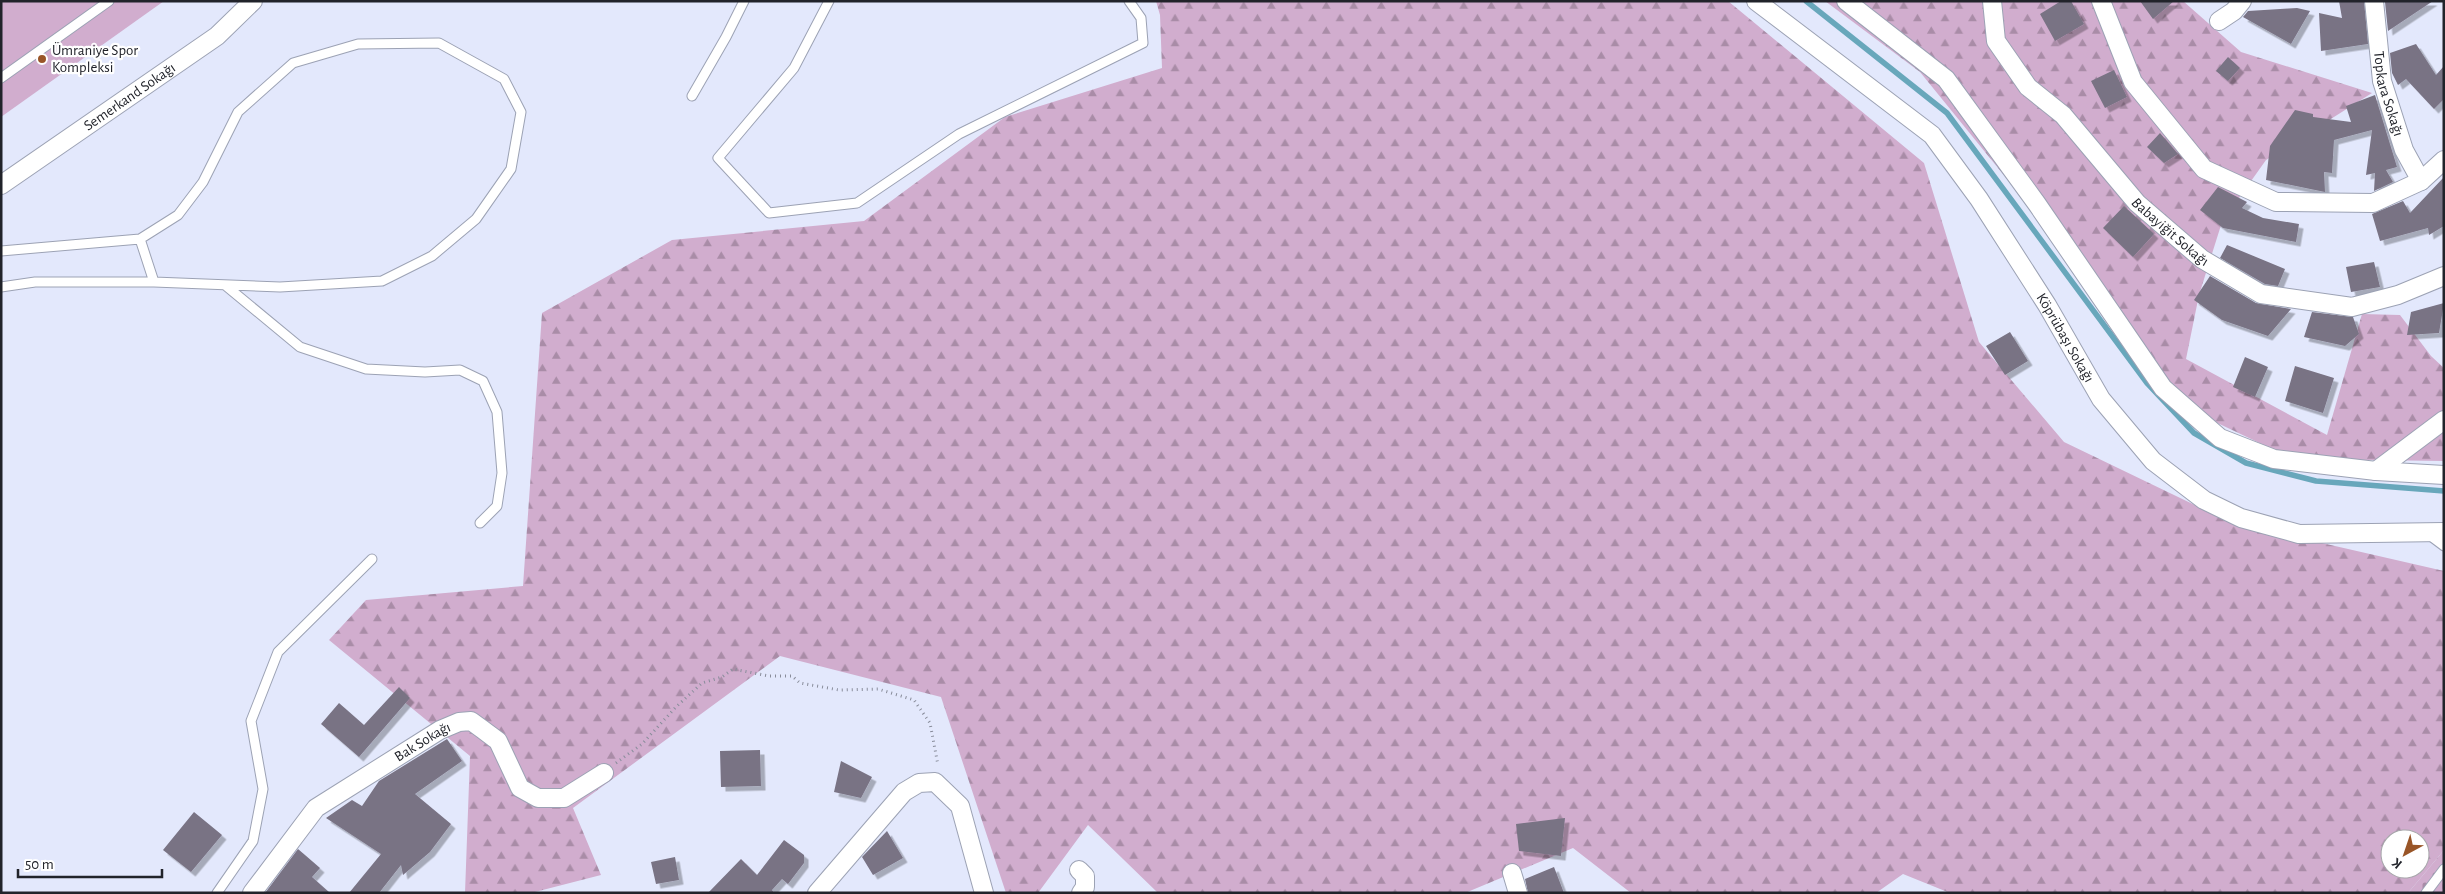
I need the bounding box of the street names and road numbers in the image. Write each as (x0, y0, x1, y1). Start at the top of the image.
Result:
street label: Topkara Sokağı (2371, 50, 2406, 138)
street label: Semerkand Sokağı (81, 60, 178, 134)
street label: Babayiğit Sokağı (2128, 195, 2211, 269)
street label: Köprübaşı Sokağı (2033, 291, 2097, 385)
street label: Bak Sokağı (392, 719, 453, 765)

